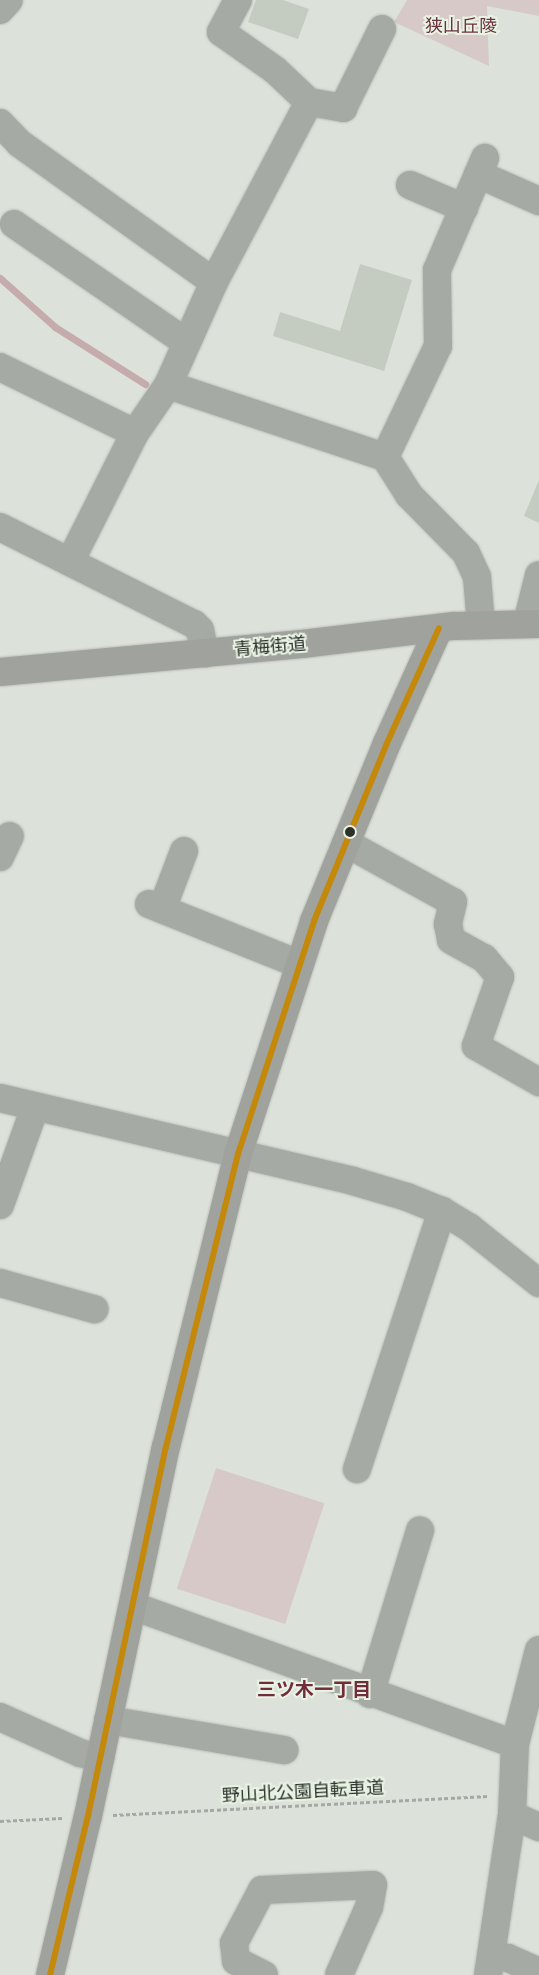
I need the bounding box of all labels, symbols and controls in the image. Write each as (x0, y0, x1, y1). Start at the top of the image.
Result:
park label: 狭山丘陵 (425, 15, 497, 37)
street label: 青梅街道 (233, 633, 307, 661)
unlabelled marker (345, 827, 355, 837)
district label: 三ツ木一丁目 (257, 1679, 371, 1701)
street label: 野山北公園自転車道 (222, 1777, 384, 1807)

